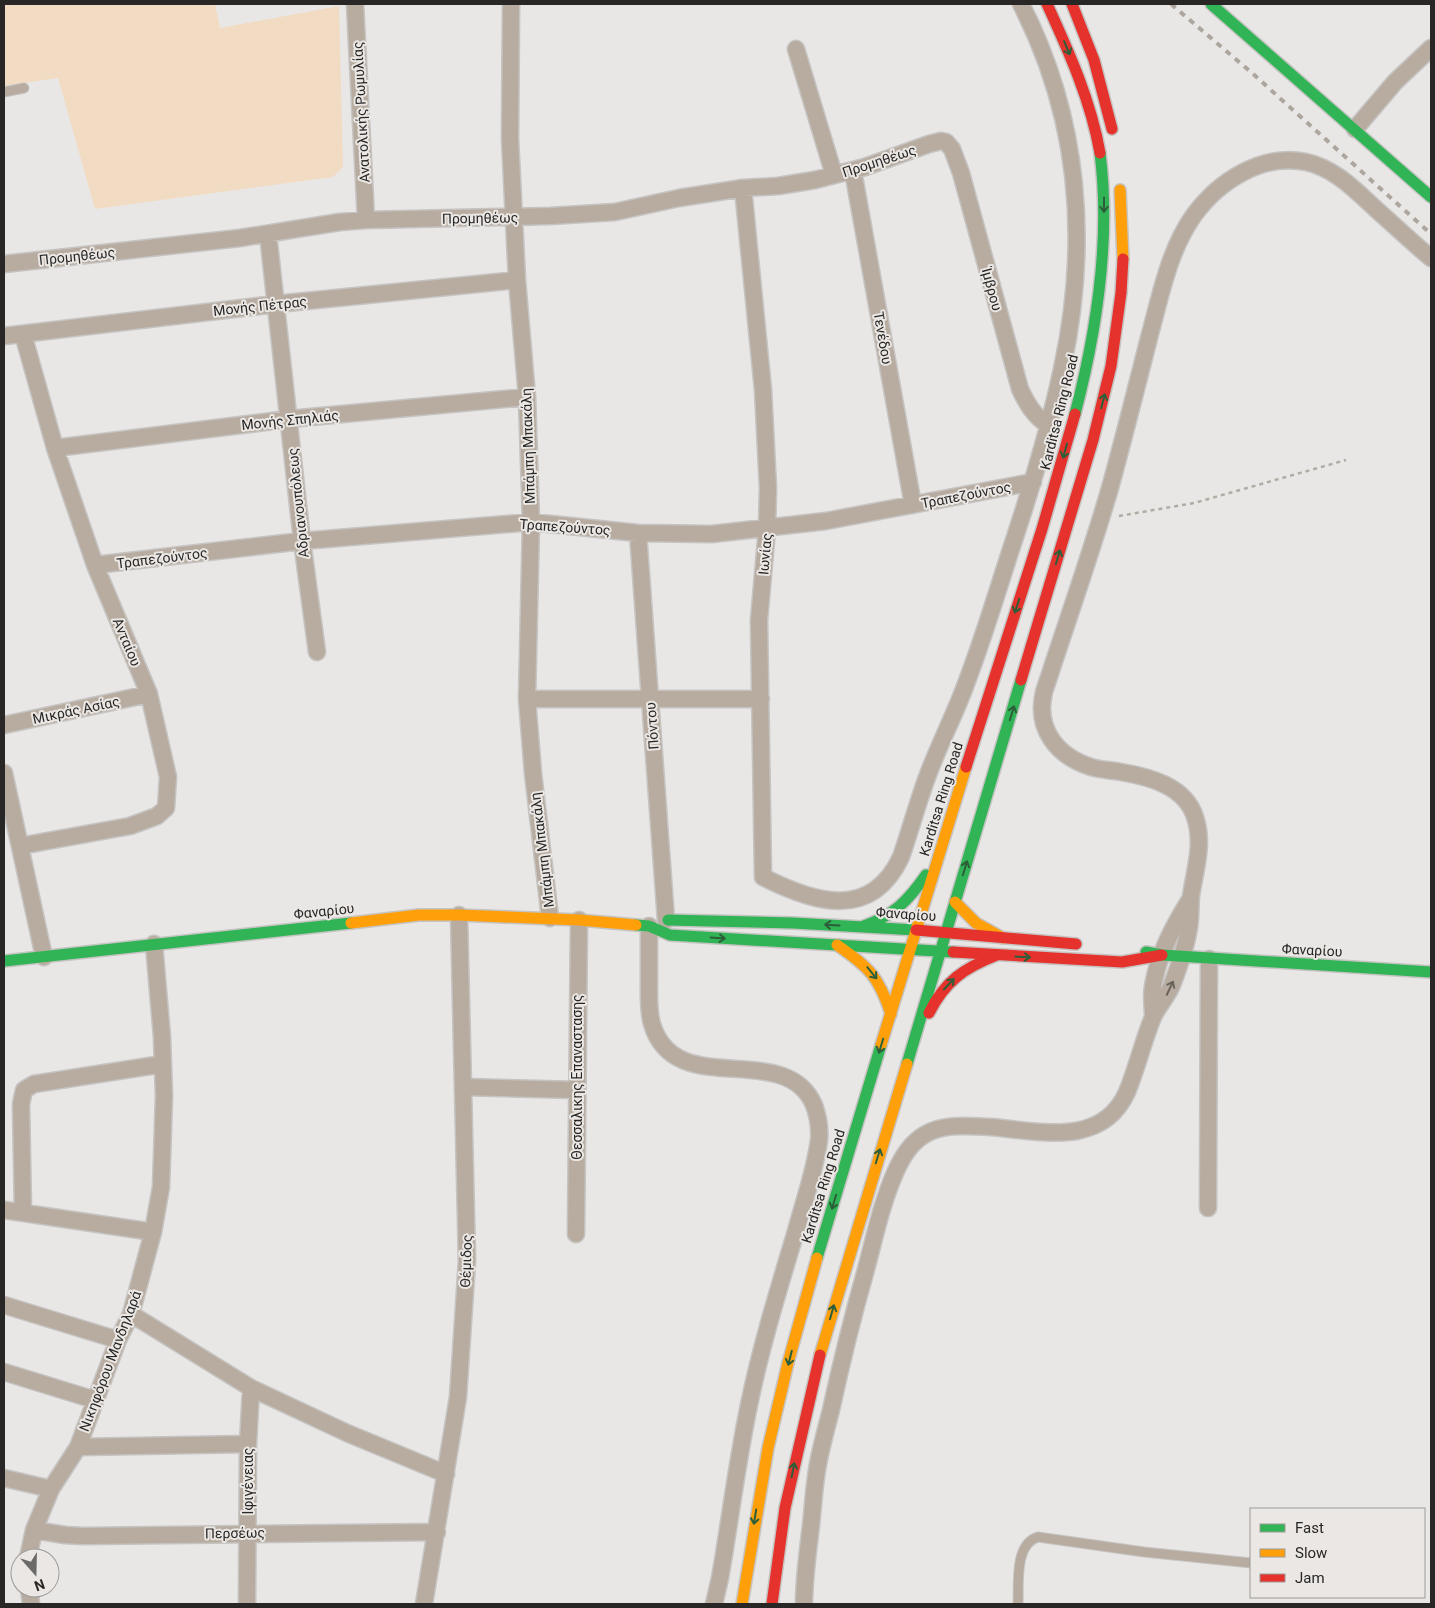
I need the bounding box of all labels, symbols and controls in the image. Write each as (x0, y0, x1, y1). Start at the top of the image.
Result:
one-way arrow (1063, 40, 1072, 55)
street label: Ανατολικής Ρωμυλίας (349, 41, 373, 183)
street label: Προμηθέως (840, 142, 918, 180)
one-way arrow (1099, 196, 1109, 213)
street label: Προμηθέως (442, 209, 518, 227)
street label: Προμηθέως (38, 244, 116, 268)
street label: Ίμβρου (978, 265, 1005, 312)
street label: Μονής Πέτρας (212, 293, 308, 319)
street label: Τενέδου (871, 311, 895, 365)
street label: Karditsa Ring Road (1037, 353, 1081, 471)
street label: Μπάμπη Μπακάλη (518, 388, 538, 504)
one-way arrow (1099, 393, 1108, 409)
street label: Μονής Σπηλιάς (241, 407, 339, 433)
one-way arrow (1060, 443, 1070, 459)
street label: Αδριανουπόλεως (284, 447, 312, 559)
street label: Τραπεζούντος (920, 478, 1012, 512)
street label: Τραπεζούντος (519, 516, 611, 538)
street label: Ιωνίας (755, 532, 775, 576)
street label: Τραπεζούντος (116, 545, 208, 571)
one-way arrow (1054, 549, 1064, 565)
one-way arrow (1012, 598, 1021, 614)
street label: Ανταίου (110, 615, 144, 669)
street label: Μικράς Ασίας (31, 693, 121, 727)
street label: Πόντου (642, 702, 662, 750)
one-way arrow (1007, 705, 1017, 721)
street label: Karditsa Ring Road (916, 740, 966, 858)
street label: Μπάμπη Μπακάλη (527, 791, 557, 909)
one-way arrow (960, 861, 970, 877)
street label: Φαναρίου (293, 900, 355, 922)
street label: Φαναρίου (875, 904, 937, 924)
one-way arrow (825, 920, 841, 929)
one-way arrow (710, 933, 726, 943)
street label: Φαναρίου (1281, 940, 1343, 960)
one-way arrow (1015, 952, 1031, 961)
one-way arrow (867, 966, 878, 979)
one-way arrow (943, 978, 955, 990)
one-way arrow (1165, 980, 1175, 995)
street label: Θεσσαλικης Επαναστασης (569, 994, 585, 1160)
one-way arrow (875, 1038, 885, 1054)
street label: Karditsa Ring Road (798, 1127, 848, 1245)
one-way arrow (874, 1149, 884, 1165)
one-way arrow (829, 1193, 839, 1209)
street label: Θέμιδος (457, 1234, 475, 1288)
street label: Νικηφόρου Μανδηλαρά (76, 1288, 145, 1434)
one-way arrow (828, 1304, 837, 1320)
one-way arrow (785, 1350, 794, 1366)
street label: Ιφιγένειας (240, 1448, 257, 1514)
one-way arrow (789, 1462, 799, 1478)
one-way arrow (750, 1508, 760, 1524)
legend (1250, 1508, 1425, 1598)
text: Fast (1295, 1519, 1324, 1537)
street label: Περσέως (205, 1524, 265, 1542)
text: Slow (1295, 1544, 1327, 1562)
north arrow (10, 1548, 60, 1598)
text: Jam (1295, 1569, 1325, 1587)
text: N (32, 1576, 47, 1594)

